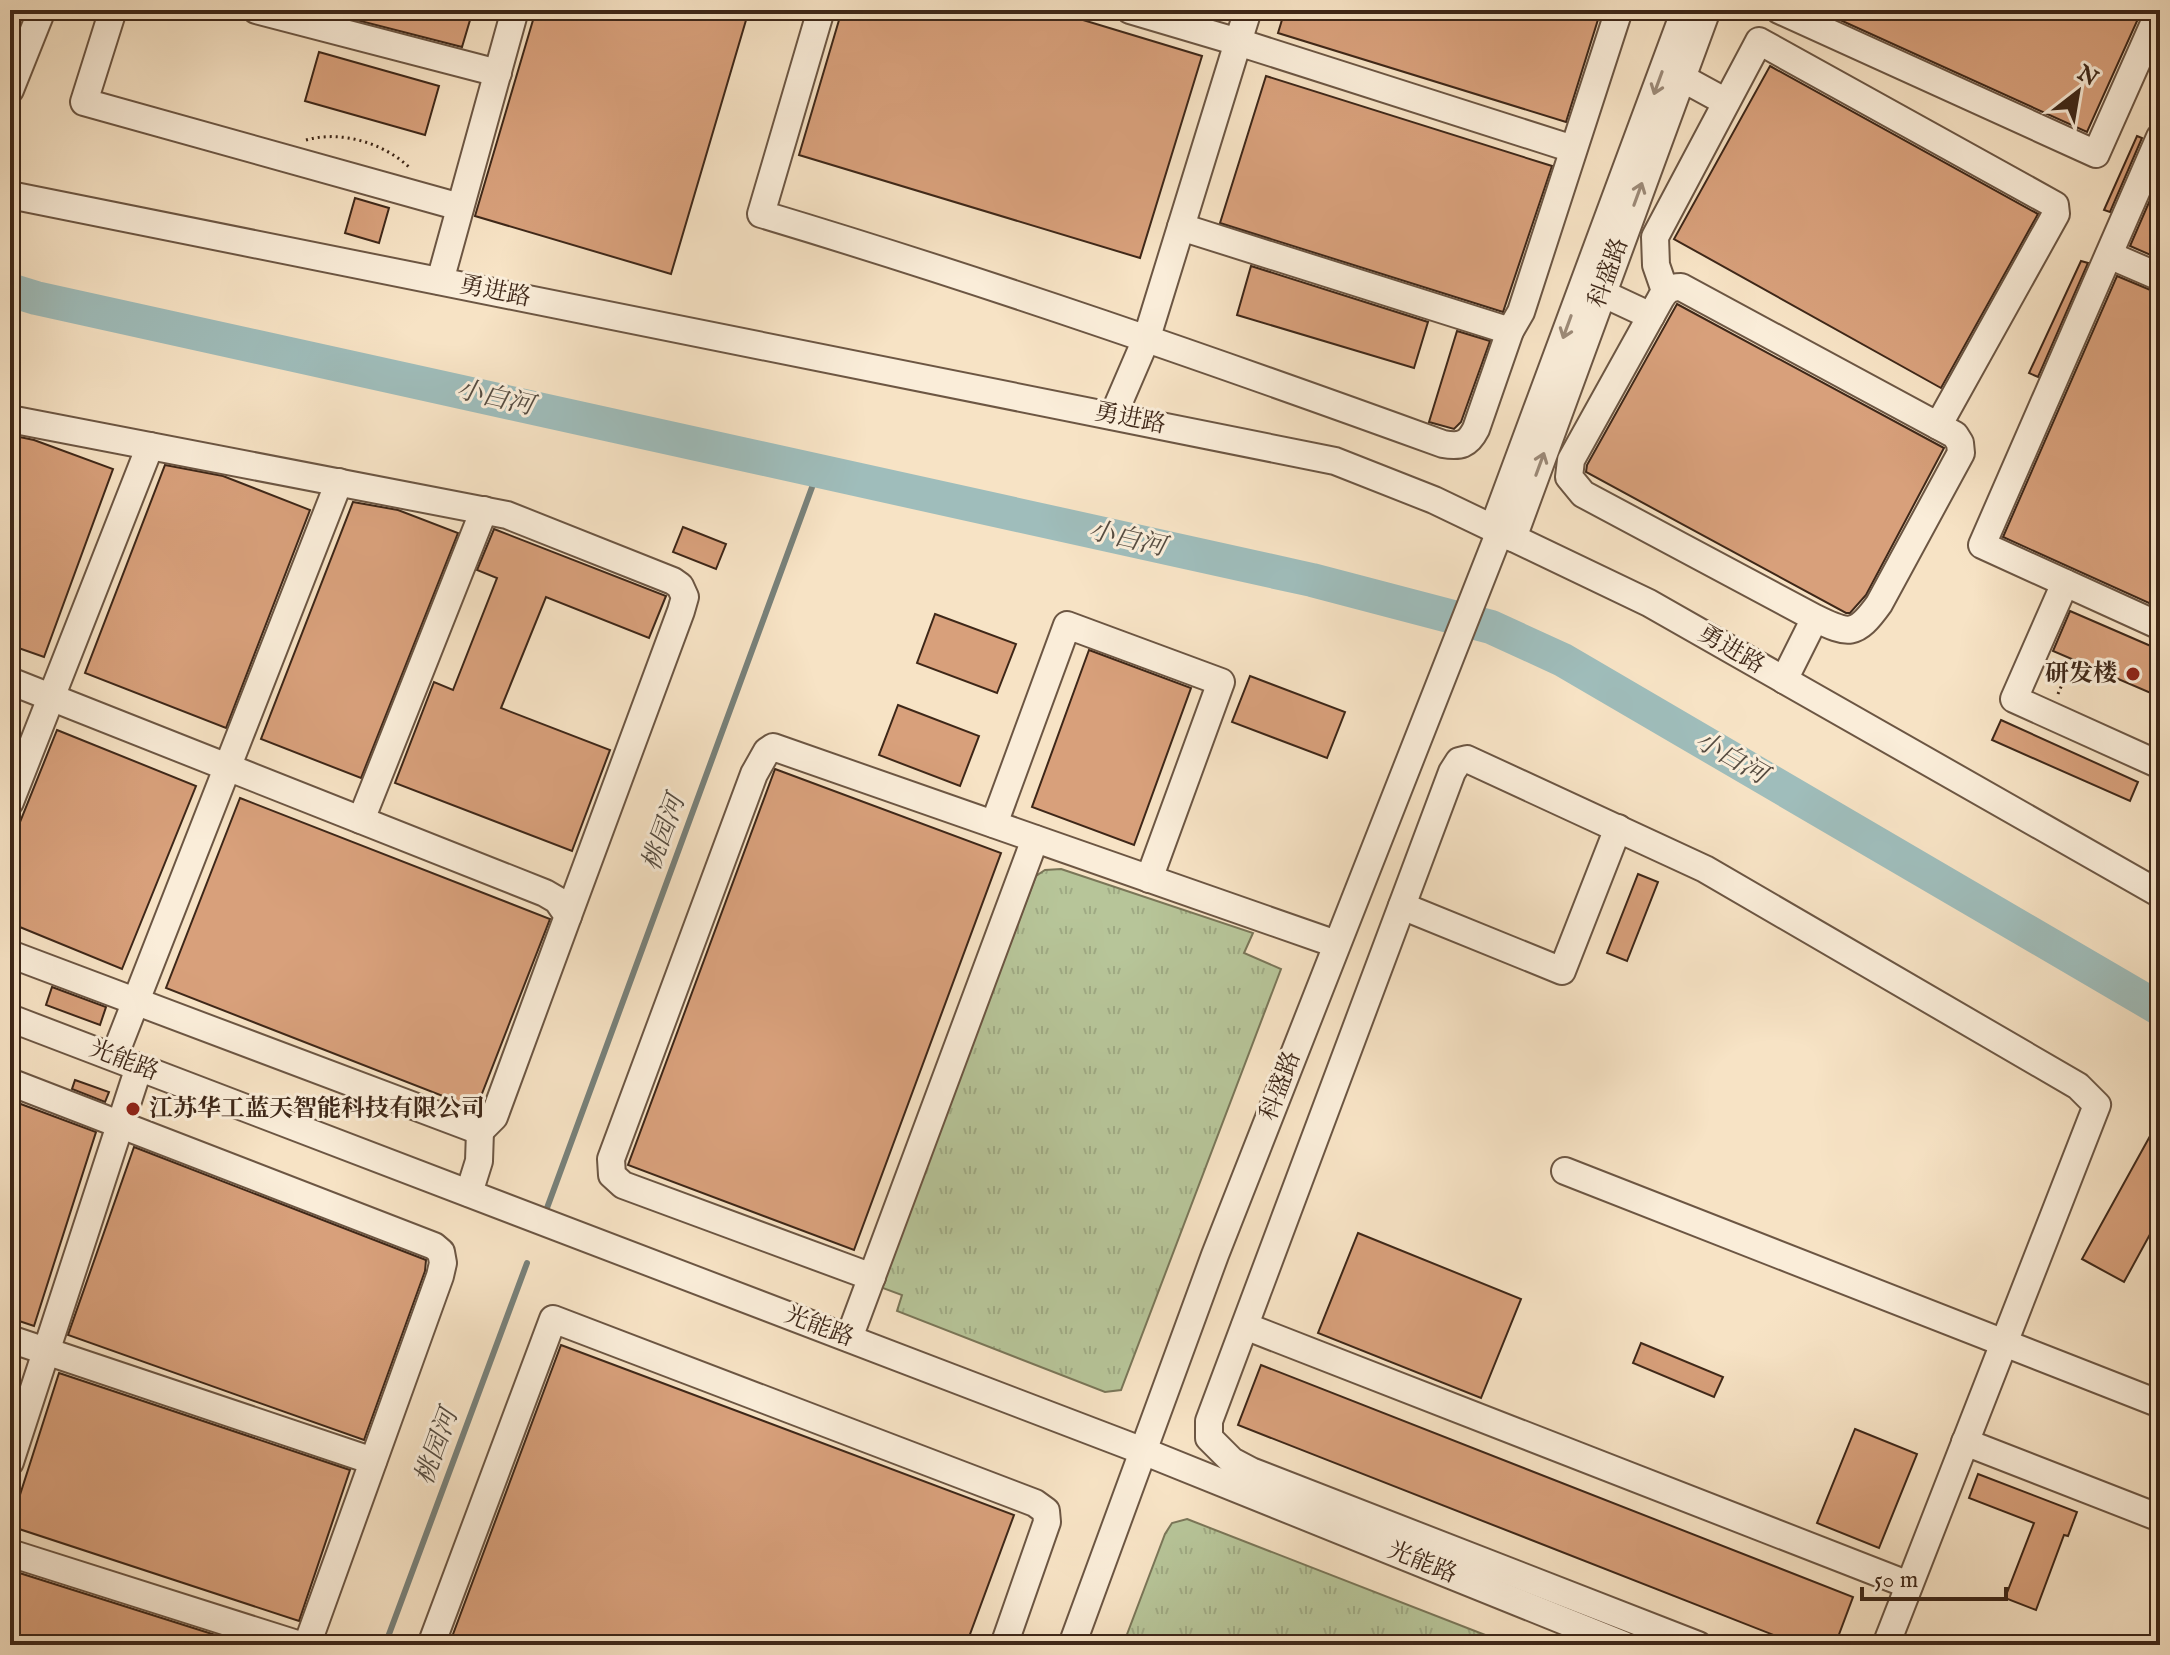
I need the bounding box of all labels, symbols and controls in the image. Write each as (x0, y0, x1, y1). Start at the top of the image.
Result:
north arrow (2038, 52, 2118, 132)
text: N (2071, 59, 2103, 93)
one-way arrow (1650, 70, 1664, 95)
one-way arrow (1632, 182, 1646, 207)
street label: 科盛路 (1582, 234, 1636, 312)
street label: 勇进路 (457, 270, 533, 314)
one-way arrow (1559, 314, 1574, 339)
water label: 小白河 (453, 373, 541, 424)
street label: 勇进路 (1092, 397, 1168, 441)
one-way arrow (1533, 452, 1548, 477)
water label: 小白河 (1085, 514, 1173, 565)
street label: 勇进路 (1692, 619, 1770, 681)
place label: 研发楼 (2045, 659, 2117, 690)
marker: 研发楼 (2124, 665, 2142, 683)
water label: 小白河 (1689, 724, 1776, 794)
water label: 桃园河 (635, 787, 694, 875)
street label: 光能路 (85, 1034, 163, 1088)
street label: 科盛路 (1254, 1047, 1308, 1125)
place label: 江苏华工蓝天智能科技有限公司 (149, 1094, 485, 1125)
marker: 江苏华工蓝天智能科技有限公司 (124, 1100, 142, 1118)
street label: 光能路 (780, 1300, 858, 1354)
water label: 桃园河 (408, 1401, 467, 1489)
street label: 光能路 (1383, 1535, 1461, 1591)
scale bar (1862, 1551, 2006, 1601)
text: 50 m (1874, 1565, 1918, 1596)

